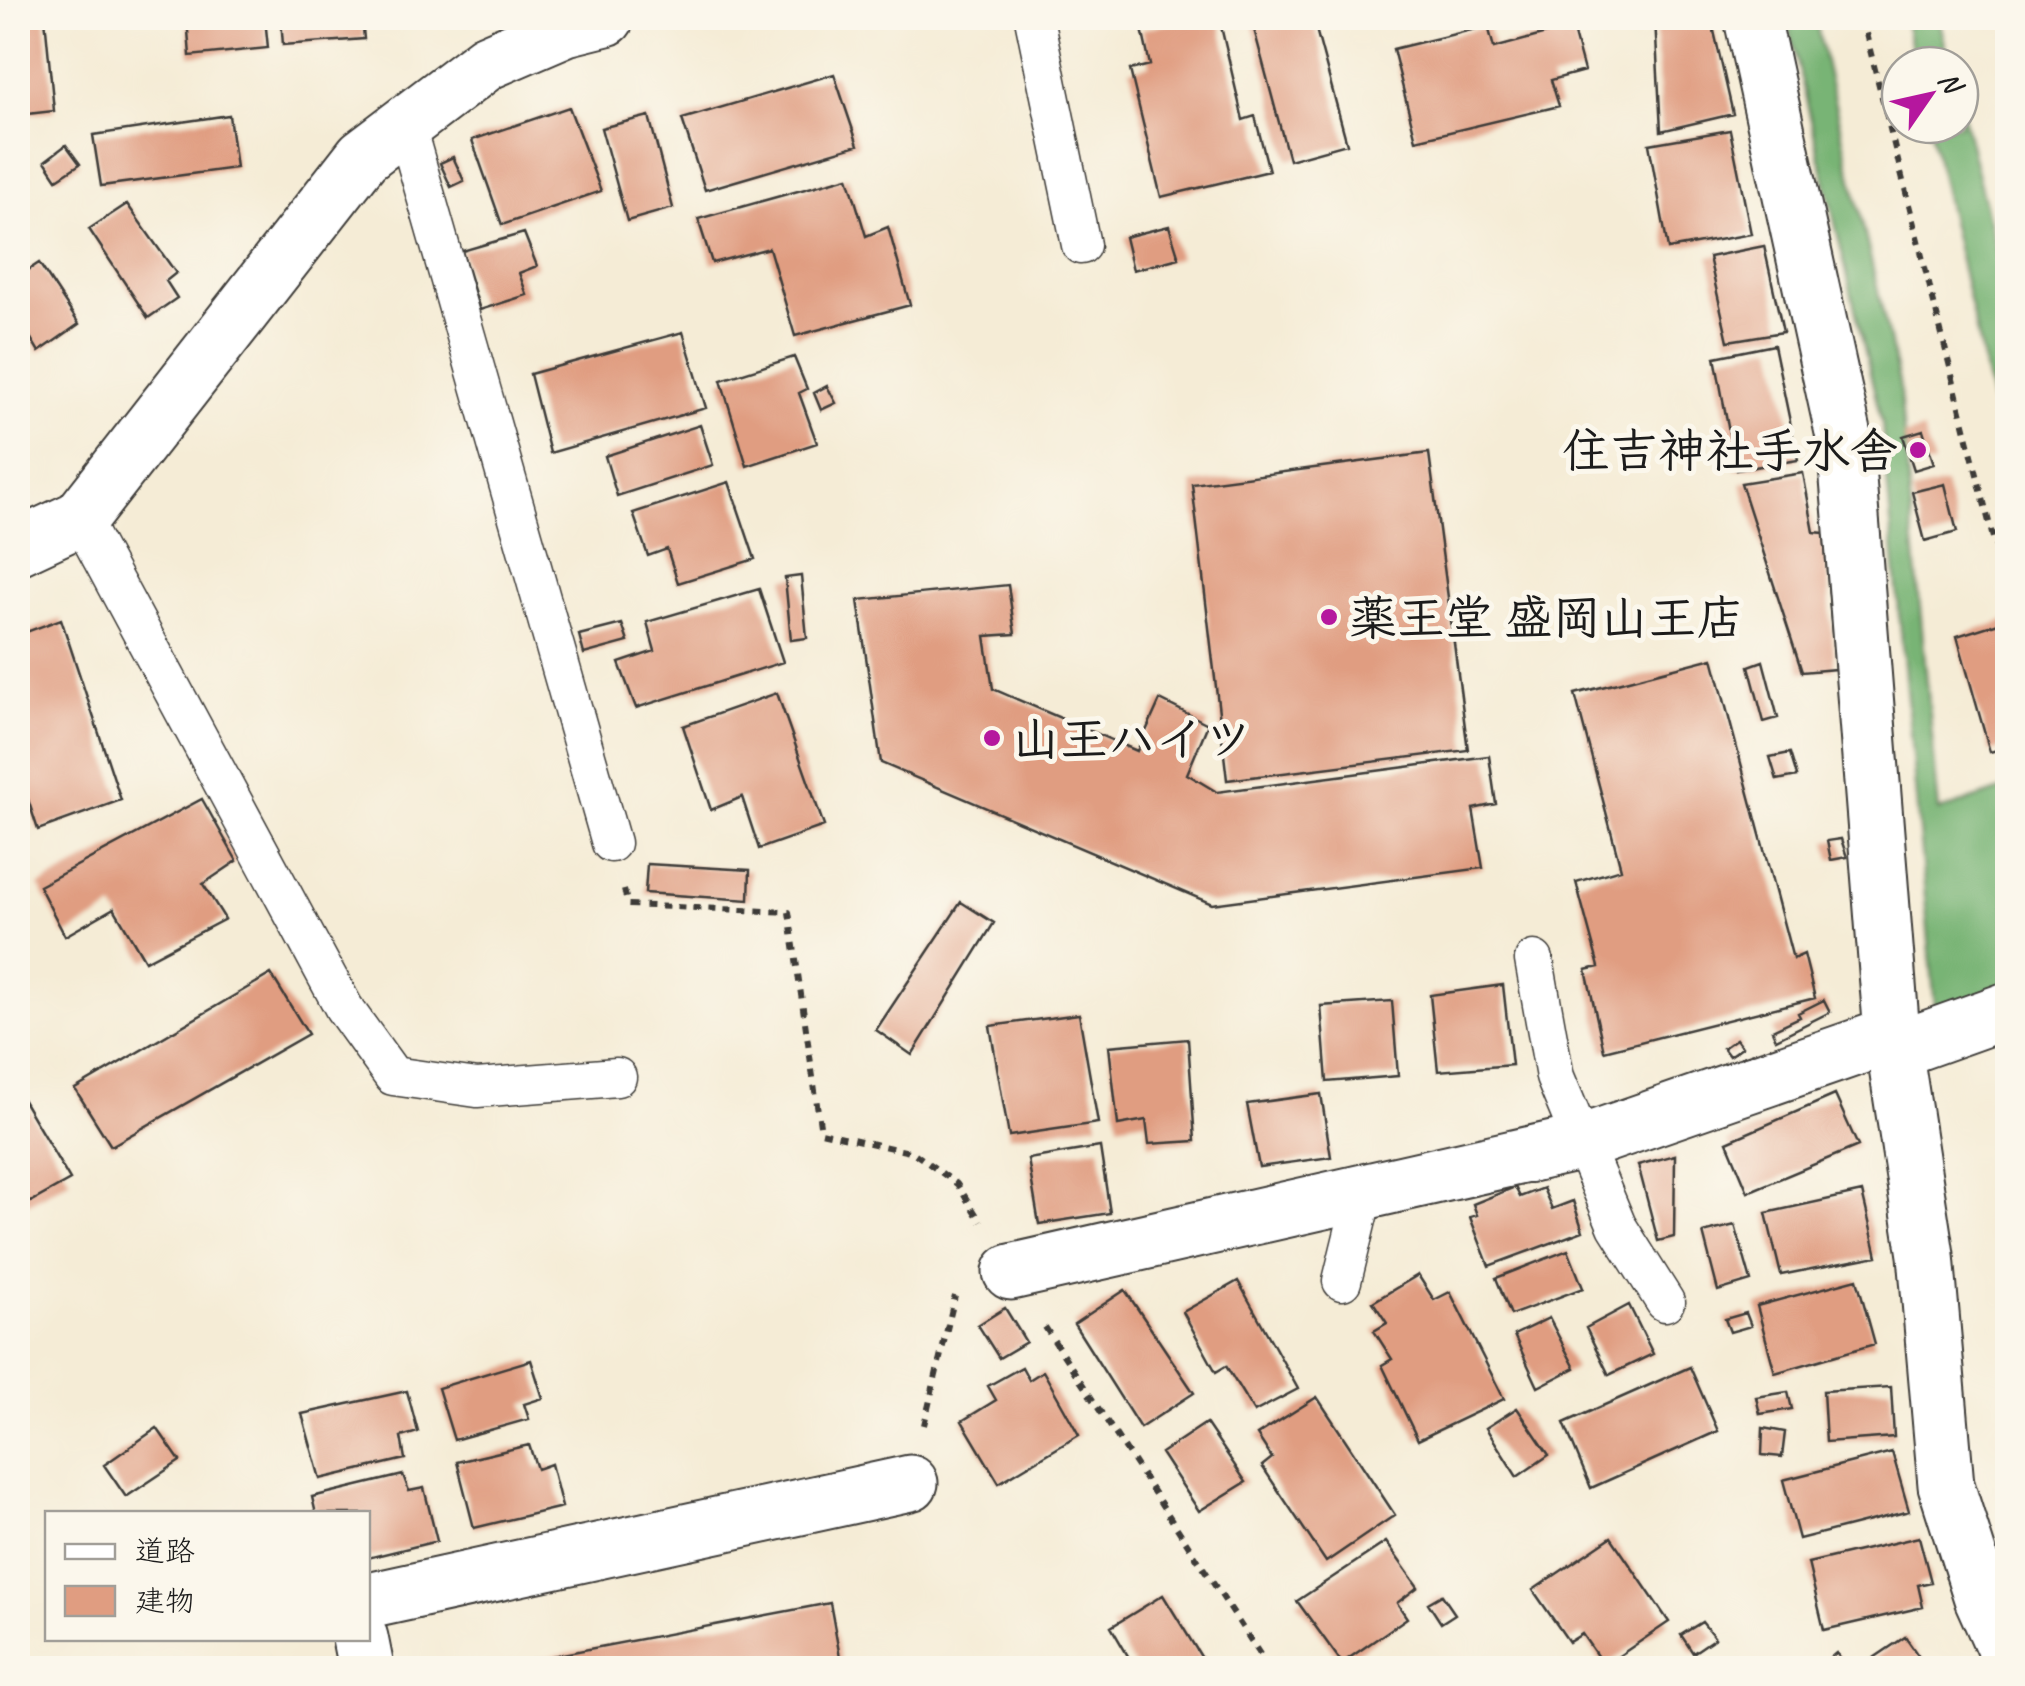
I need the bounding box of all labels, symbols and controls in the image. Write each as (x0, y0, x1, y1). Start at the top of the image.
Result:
north arrow (1880, 45, 1980, 145)
text: N (1931, 64, 1972, 102)
place label: 住吉神社手水舎 (1562, 421, 1898, 481)
marker: 住吉神社手水舎 (1907, 439, 1929, 461)
place label: 薬王堂 盛岡山王店 (1349, 588, 1745, 648)
marker: 薬王堂 盛岡山王店 (1318, 606, 1340, 628)
place label: 山王ハイツ (1012, 709, 1252, 769)
marker: 山王ハイツ (981, 727, 1003, 749)
legend (45, 1511, 370, 1641)
text: 道路 (135, 1532, 195, 1570)
text: 建物 (135, 1582, 195, 1620)

